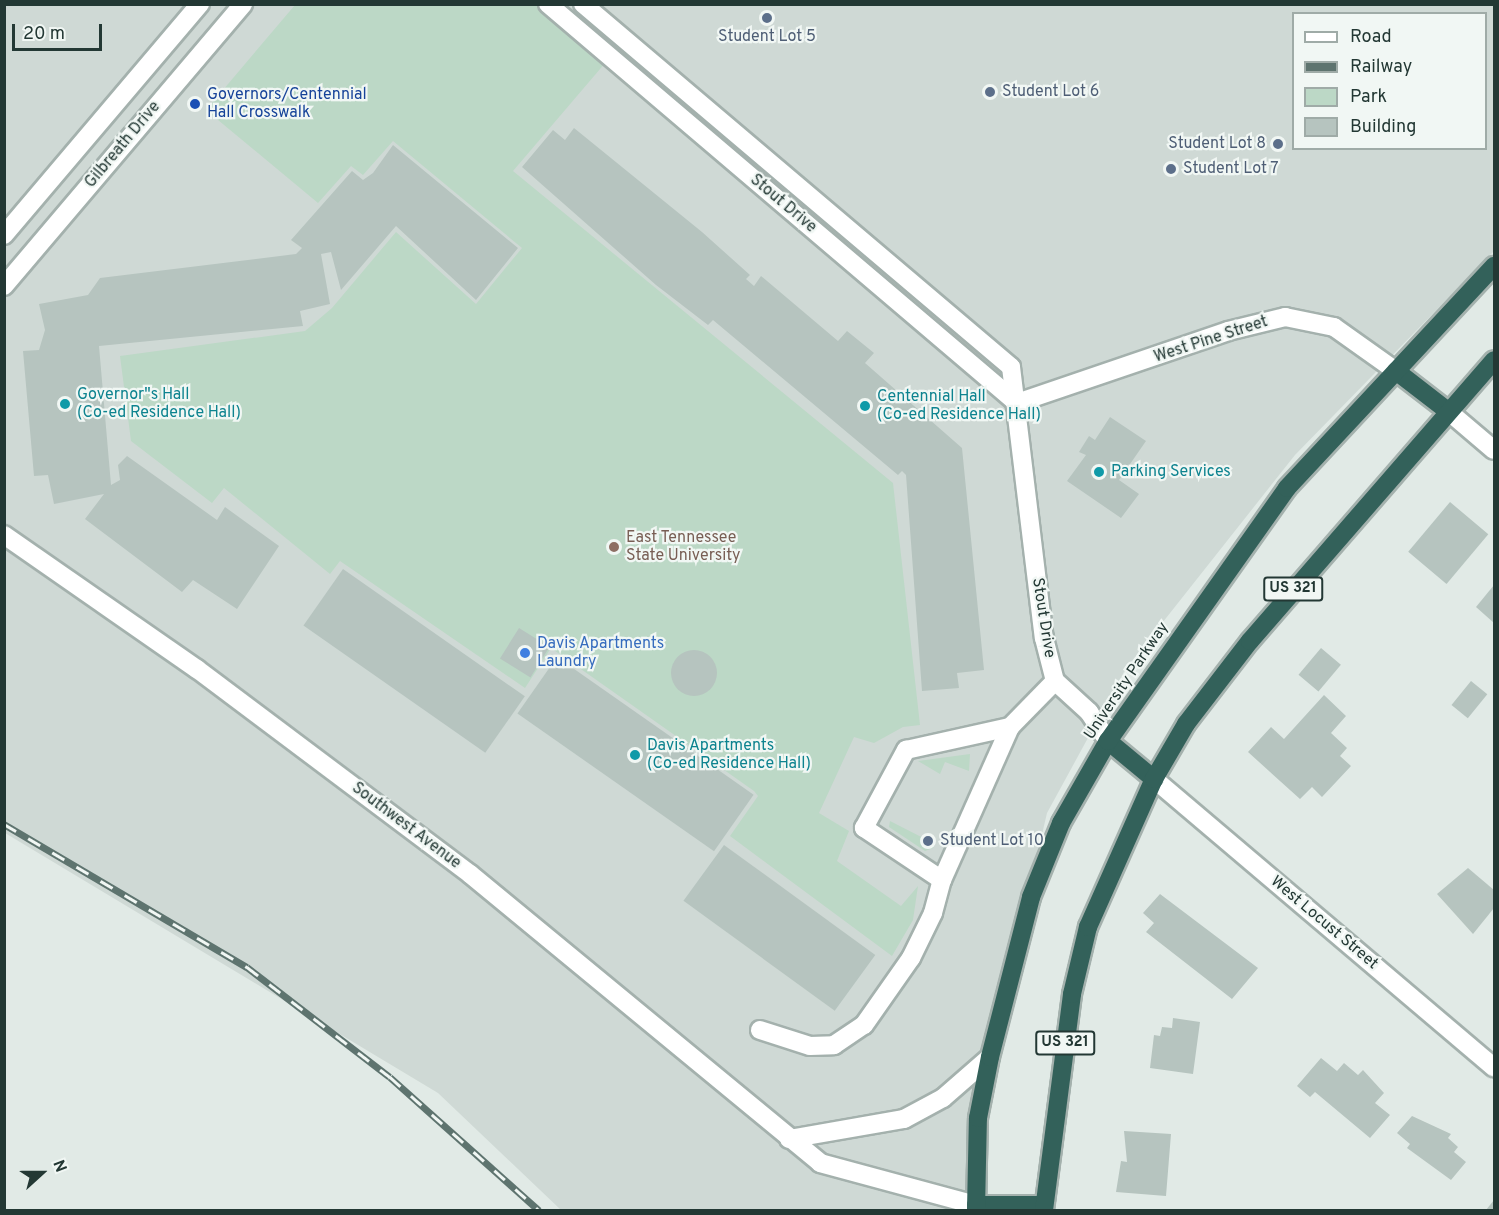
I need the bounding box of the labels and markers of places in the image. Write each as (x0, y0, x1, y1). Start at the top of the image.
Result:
marker: Student Lot 5 (760, 11, 774, 25)
place label: Student Lot 5 (718, 27, 816, 47)
place label: Student Lot 6 (1002, 82, 1099, 102)
place label: Governors/Centennial Hall Crosswalk (207, 85, 367, 123)
marker: Student Lot 6 (983, 85, 997, 99)
marker: Governors/Centennial Hall Crosswalk (188, 97, 202, 111)
place label: Student Lot 8 (1168, 134, 1266, 154)
marker: Student Lot 8 (1271, 137, 1285, 151)
place label: Student Lot 7 (1183, 159, 1279, 179)
marker: Student Lot 7 (1164, 162, 1178, 176)
place label: Governor"s Hall (Co-ed Residence Hall) (77, 385, 241, 423)
place label: Centennial Hall (Co-ed Residence Hall) (877, 387, 1041, 425)
marker: Governor"s Hall (Co-ed Residence Hall) (58, 397, 72, 411)
marker: Centennial Hall (Co-ed Residence Hall) (858, 399, 872, 413)
place label: Parking Services (1111, 462, 1231, 482)
marker: Parking Services (1092, 465, 1106, 479)
place label: East Tennessee State University (626, 528, 741, 566)
marker: East Tennessee State University (607, 540, 621, 554)
place label: Davis Apartments Laundry (537, 634, 665, 672)
marker: Davis Apartments Laundry (518, 646, 532, 660)
place label: Davis Apartments (Co-ed Residence Hall) (647, 736, 811, 774)
marker: Davis Apartments (Co-ed Residence Hall) (628, 748, 642, 762)
place label: Student Lot 10 (940, 831, 1044, 851)
marker: Student Lot 10 (921, 834, 935, 848)

